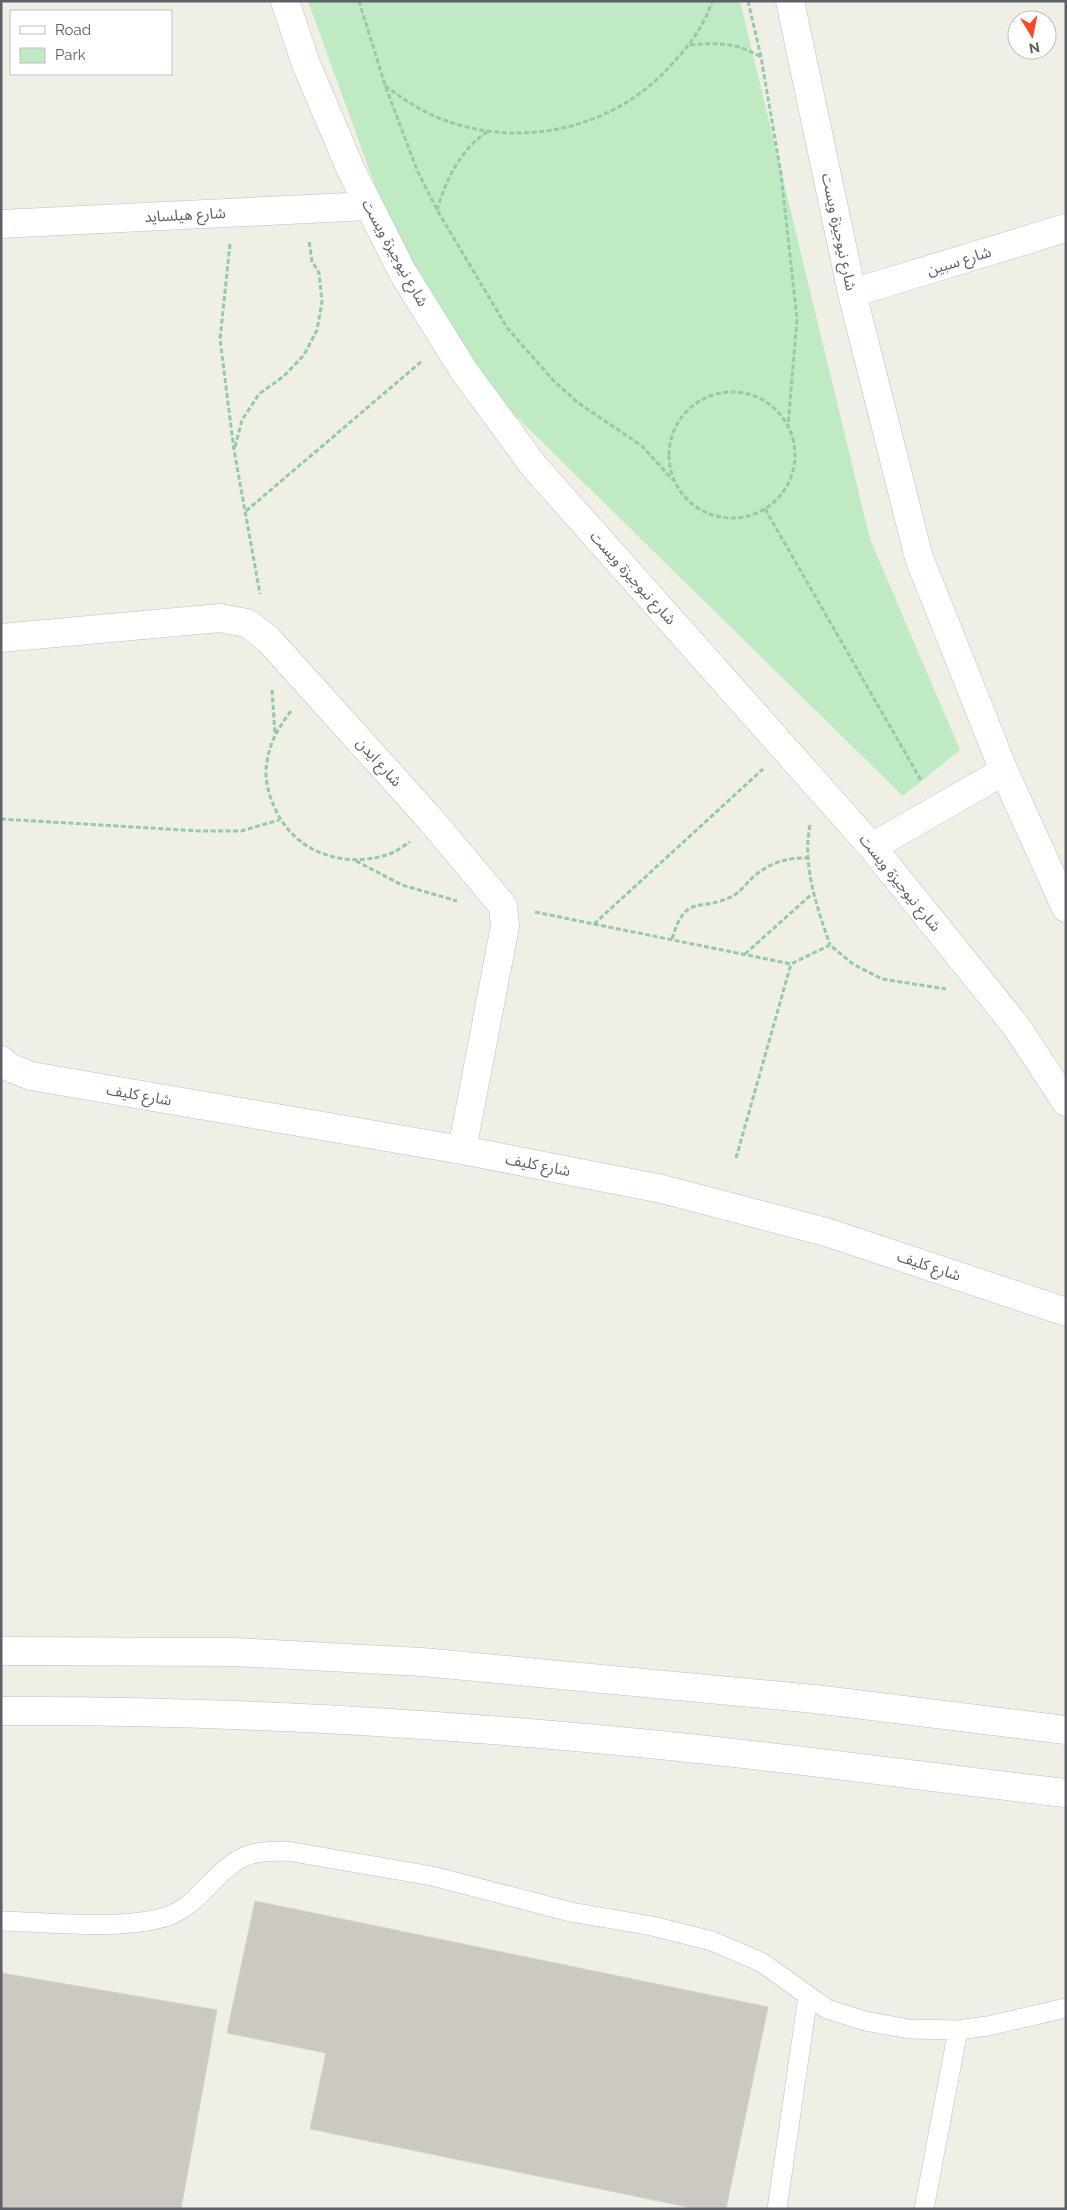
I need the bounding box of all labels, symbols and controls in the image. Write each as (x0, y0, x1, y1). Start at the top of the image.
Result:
legend (10, 10, 172, 75)
north arrow (1007, 10, 1057, 60)
text: Road (55, 21, 91, 39)
text: N (1028, 39, 1041, 57)
text: Park (55, 46, 86, 64)
street label: شارع نيوجيزة ويست (815, 172, 860, 293)
street label: شارع نيوجيزة ويست (355, 196, 432, 311)
street label: شارع هيلسايد (144, 204, 226, 229)
street label: شارع سبين (925, 243, 995, 282)
street label: شارع نيوجيزة ويست (584, 527, 680, 631)
street label: شارع ايدن (350, 734, 406, 792)
street label: شارع نيوجيزة ويست (853, 831, 945, 937)
street label: شارع كليف (105, 1080, 173, 1113)
street label: شارع كليف (503, 1150, 572, 1183)
street label: شارع كليف (894, 1247, 963, 1288)

